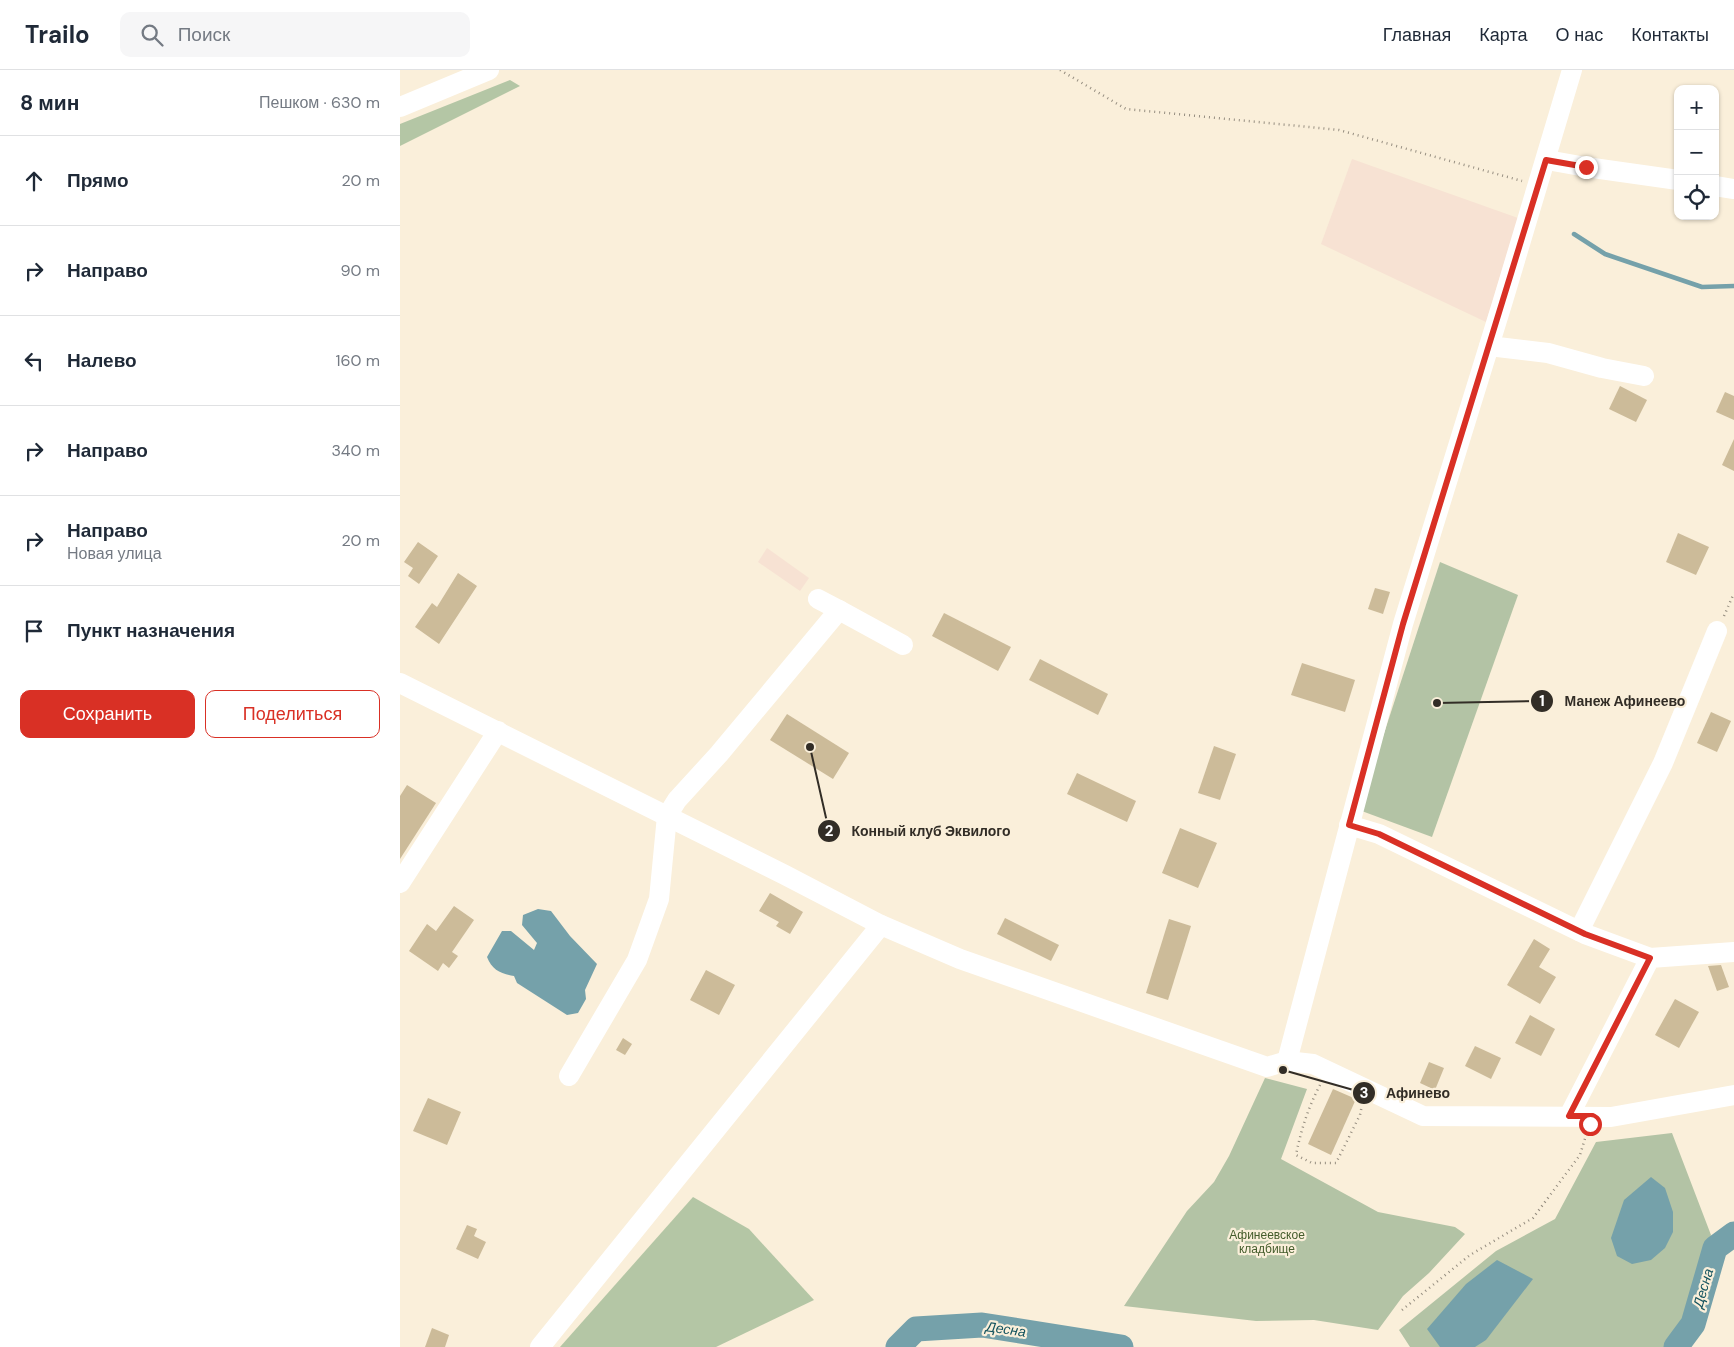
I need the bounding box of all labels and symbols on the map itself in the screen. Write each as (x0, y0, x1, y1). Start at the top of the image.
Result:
route end (1575, 156, 1598, 179)
callout: Манеж Афинеево (1529, 687, 1695, 716)
text: 1 (1539, 691, 1545, 711)
text: Манеж Афинеево (1565, 692, 1685, 710)
callout: Конный клуб Эквилого (816, 816, 1020, 845)
text: 2 (825, 821, 834, 841)
text: Конный клуб Эквилого (851, 822, 1011, 840)
callout: Афинево (1351, 1079, 1460, 1108)
text: 3 (1359, 1083, 1369, 1103)
text: Афинево (1386, 1084, 1450, 1102)
route start (1579, 1113, 1602, 1136)
park label: Афинеевское кладбище (1229, 1227, 1305, 1257)
water label: Десна (1688, 1266, 1717, 1312)
water label: Десна (983, 1317, 1027, 1341)

